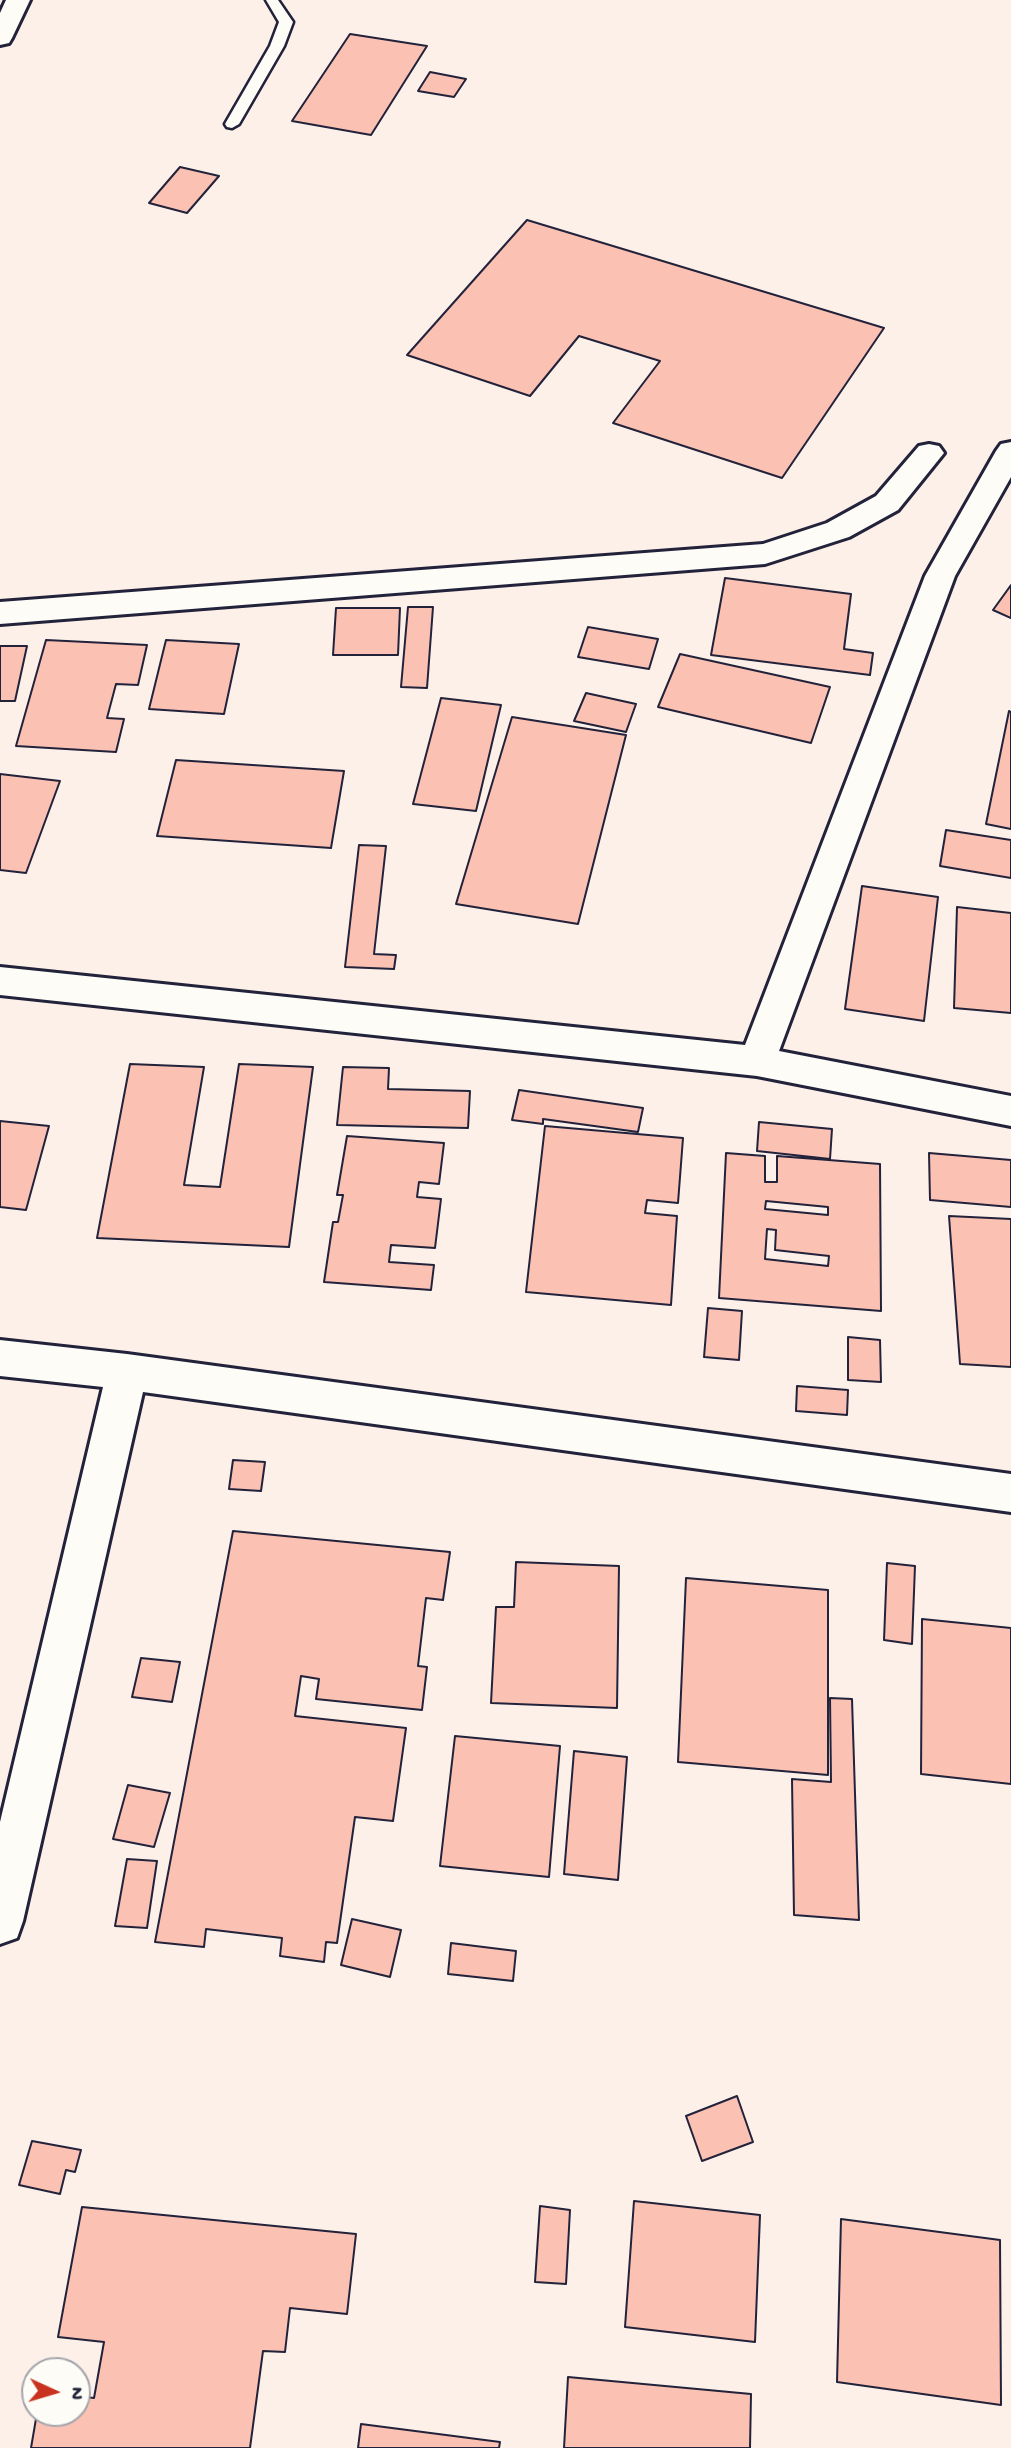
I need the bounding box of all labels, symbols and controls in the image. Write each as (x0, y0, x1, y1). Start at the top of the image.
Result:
north arrow (21, 2357, 91, 2427)
text: N (64, 2386, 87, 2400)

